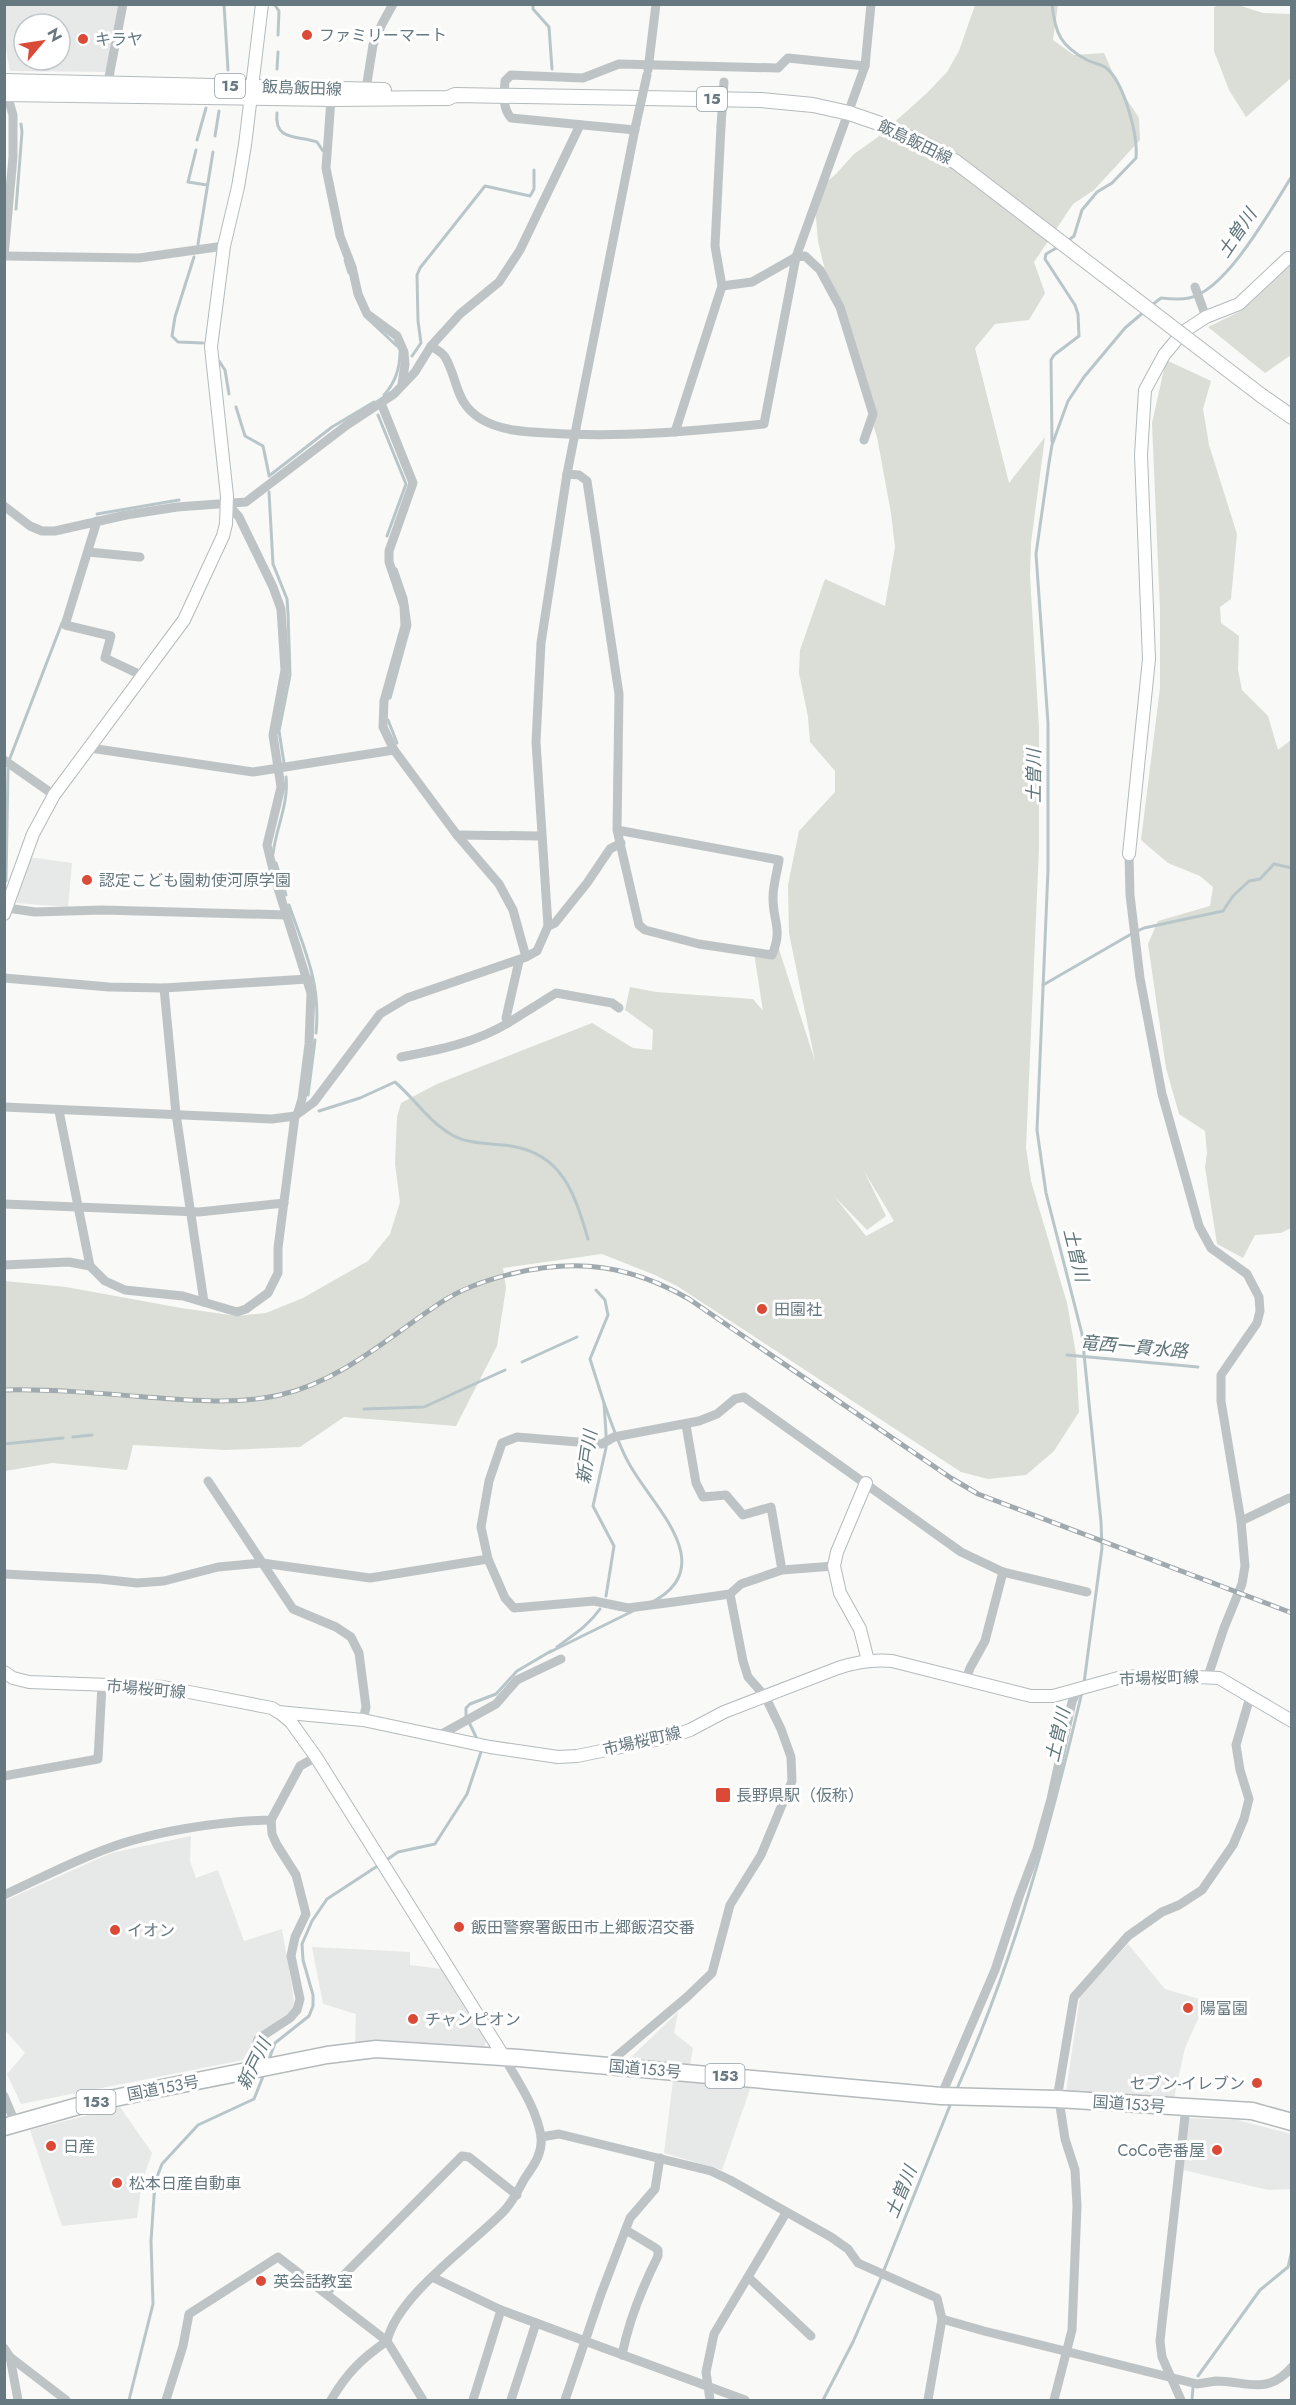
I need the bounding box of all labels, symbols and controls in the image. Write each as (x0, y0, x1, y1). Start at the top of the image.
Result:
north arrow (12, 12, 72, 72)
text: N (42, 24, 68, 46)
place label: ファミリーマート (319, 24, 447, 47)
place label: キラヤ (95, 28, 143, 51)
marker: ファミリーマート (300, 28, 314, 42)
marker: キラヤ (76, 32, 90, 46)
road number: 15 (215, 74, 245, 98)
street label: 飯島飯田線 (262, 75, 342, 101)
road number: 15 (697, 87, 727, 111)
street label: 飯島飯田線 (874, 114, 956, 170)
water label: 土曽川 (1211, 202, 1264, 263)
water label: 土曽川 (1021, 747, 1047, 803)
place label: 認定こども園勅使河原学園 (99, 869, 291, 892)
marker: 認定こども園勅使河原学園 (80, 873, 94, 887)
water label: 土曽川 (1057, 1226, 1096, 1286)
place label: 田園社 (774, 1298, 822, 1321)
marker: 田園社 (755, 1302, 769, 1316)
water label: 竜西一貫水路 (1079, 1329, 1191, 1365)
water label: 新戸川 (570, 1426, 604, 1486)
street label: 市場桜町線 (1119, 1665, 1199, 1691)
street label: 市場桜町線 (105, 1674, 187, 1704)
water label: 土曽川 (1039, 1704, 1077, 1764)
street label: 市場桜町線 (600, 1721, 684, 1761)
place label: 長野県駅（仮称） (736, 1784, 864, 1807)
marker: 長野県駅（仮称） (714, 1786, 732, 1804)
place label: 飯田警察署飯田市上郷飯沼交番 (471, 1916, 695, 1939)
place label: イオン (127, 1919, 175, 1942)
marker: 飯田警察署飯田市上郷飯沼交番 (452, 1920, 466, 1934)
marker: イオン (108, 1923, 122, 1937)
place label: 陽富園 (1200, 1997, 1248, 2020)
marker: 陽富園 (1181, 2001, 1195, 2015)
place label: チャンピオン (425, 2008, 521, 2031)
marker: チャンピオン (406, 2012, 420, 2026)
water label: 新戸川 (230, 2032, 278, 2094)
street label: 国道153号 (608, 2054, 682, 2084)
road number: 153 (706, 2064, 744, 2088)
street label: 国道153号 (125, 2070, 201, 2106)
place label: セブン-イレブン (1130, 2072, 1245, 2095)
marker: セブン-イレブン (1250, 2076, 1264, 2090)
road number: 153 (76, 2090, 116, 2114)
street label: 国道153号 (1092, 2090, 1166, 2118)
place label: 日産 (63, 2135, 95, 2158)
marker: 日産 (44, 2139, 58, 2153)
place label: CoCo壱番屋 (1118, 2139, 1205, 2162)
marker: CoCo壱番屋 (1210, 2143, 1224, 2157)
water label: 土曽川 (879, 2160, 924, 2222)
place label: 松本日産自動車 (129, 2172, 241, 2195)
marker: 松本日産自動車 (110, 2176, 124, 2190)
place label: 英会話教室 (273, 2270, 353, 2293)
marker: 英会話教室 (254, 2274, 268, 2288)

